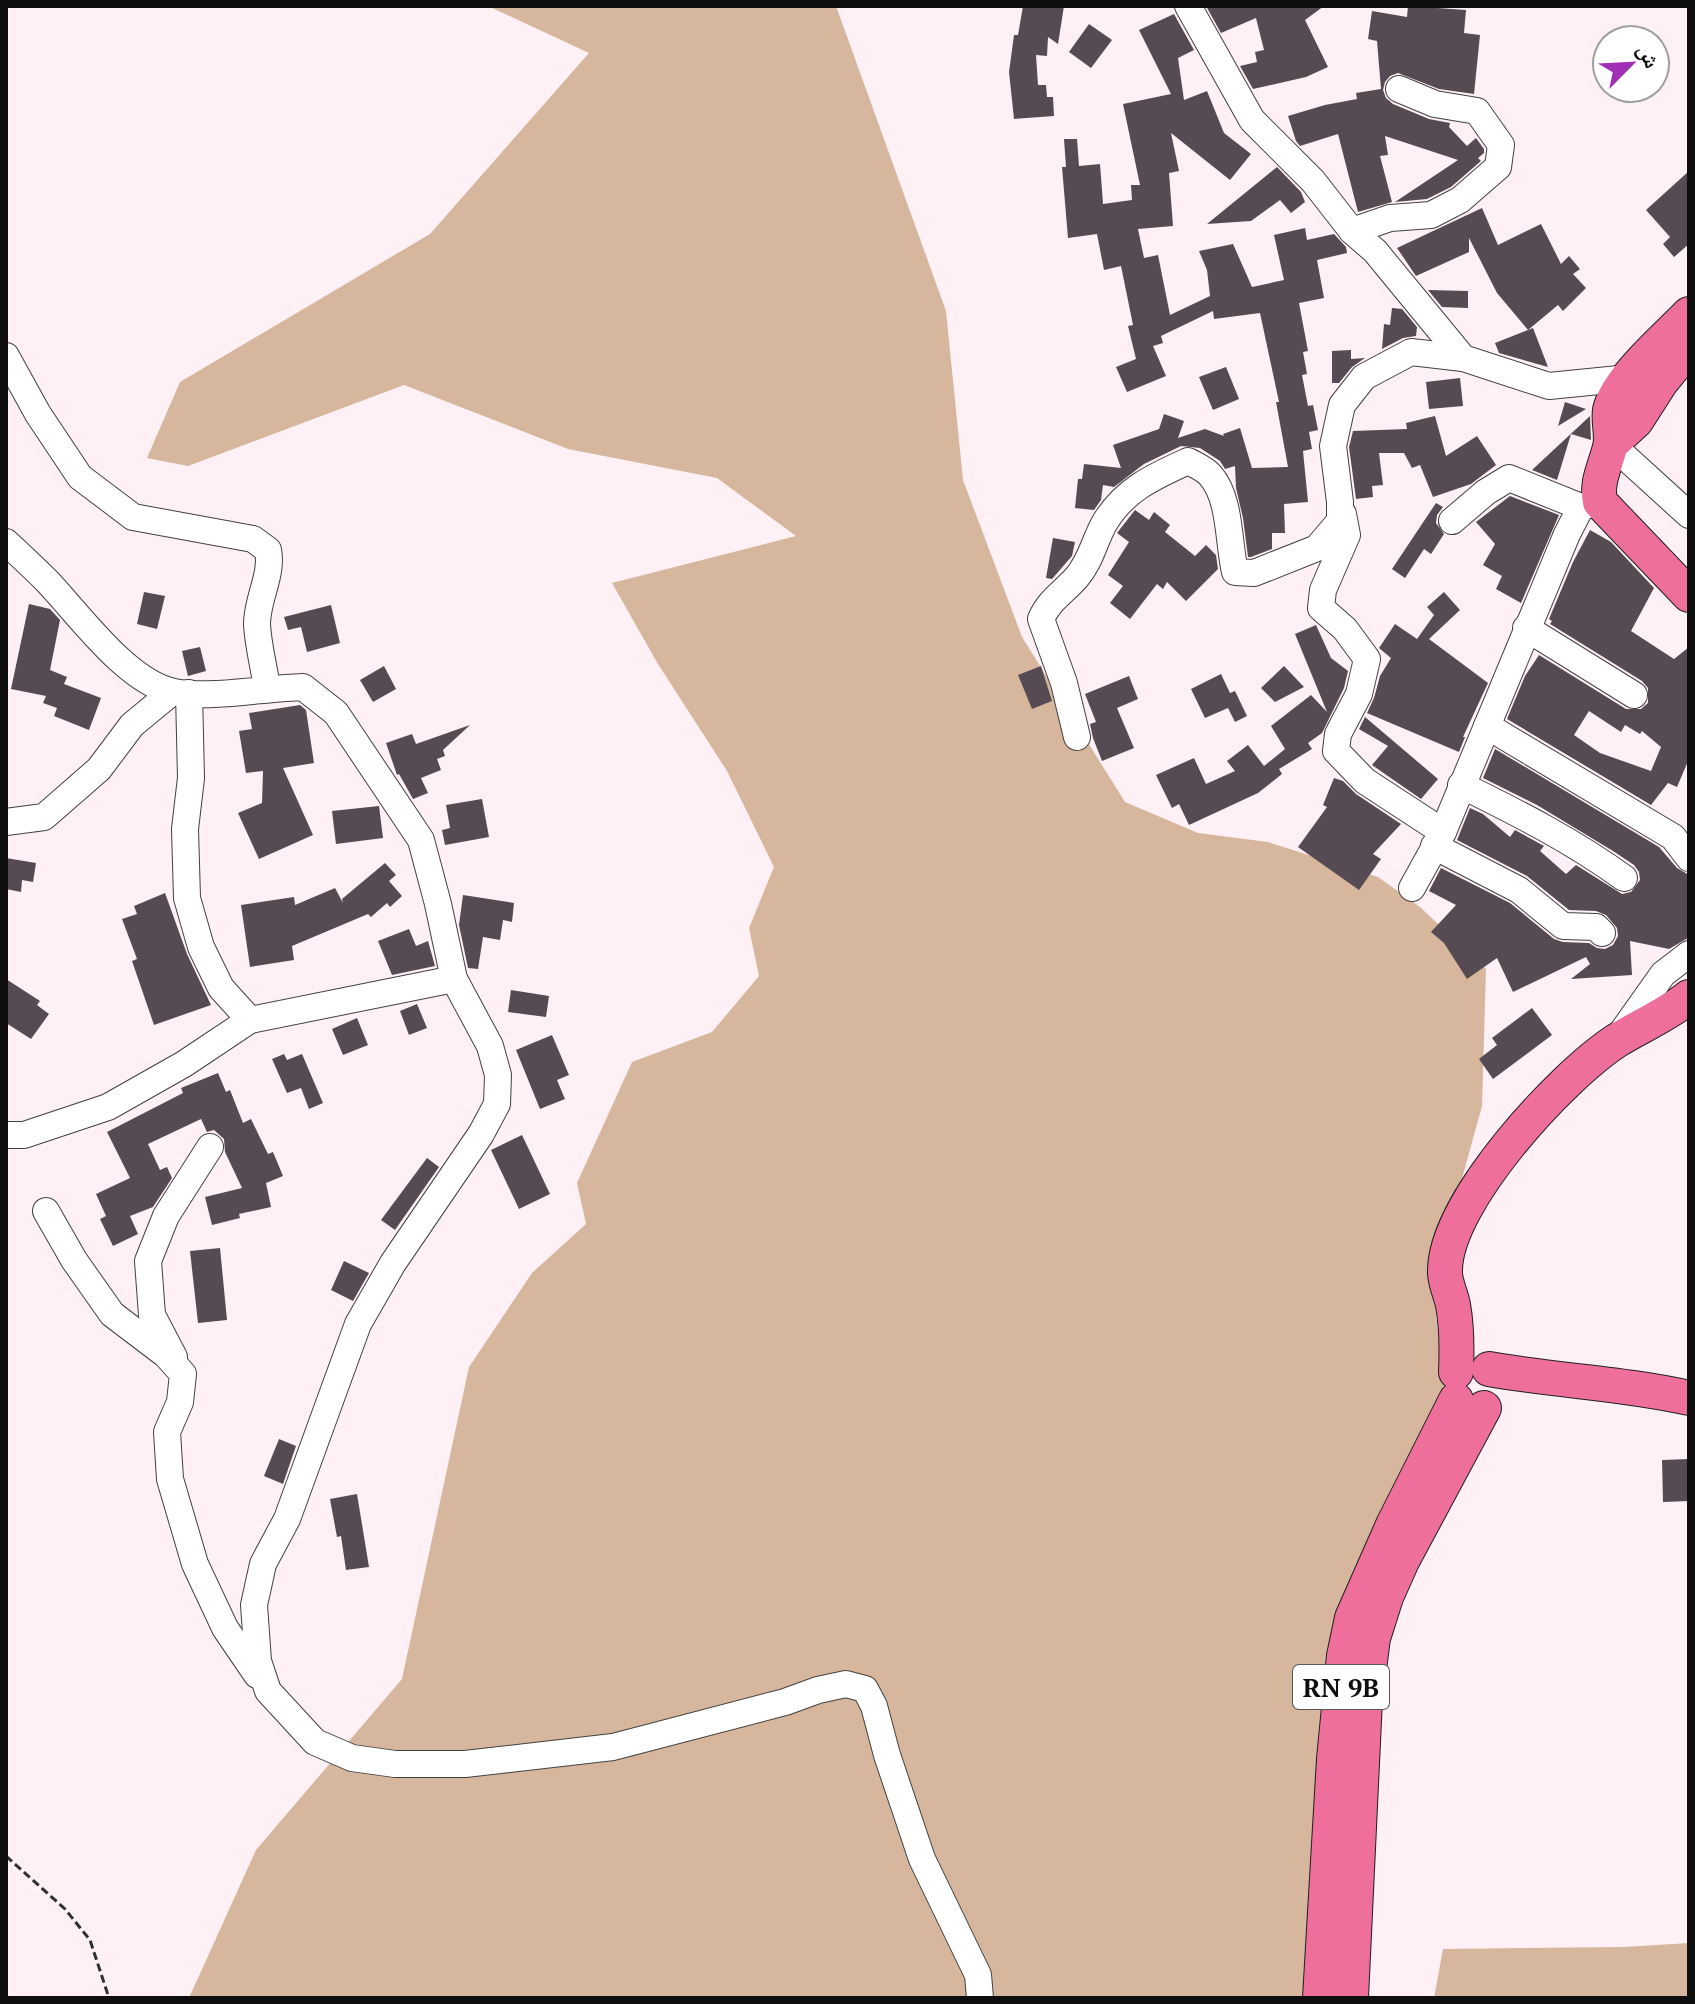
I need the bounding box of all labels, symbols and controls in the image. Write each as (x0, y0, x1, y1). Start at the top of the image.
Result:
north arrow (1591, 24, 1671, 104)
text: ش (1632, 39, 1668, 72)
road number: RN 9B (1293, 1665, 1389, 1709)

